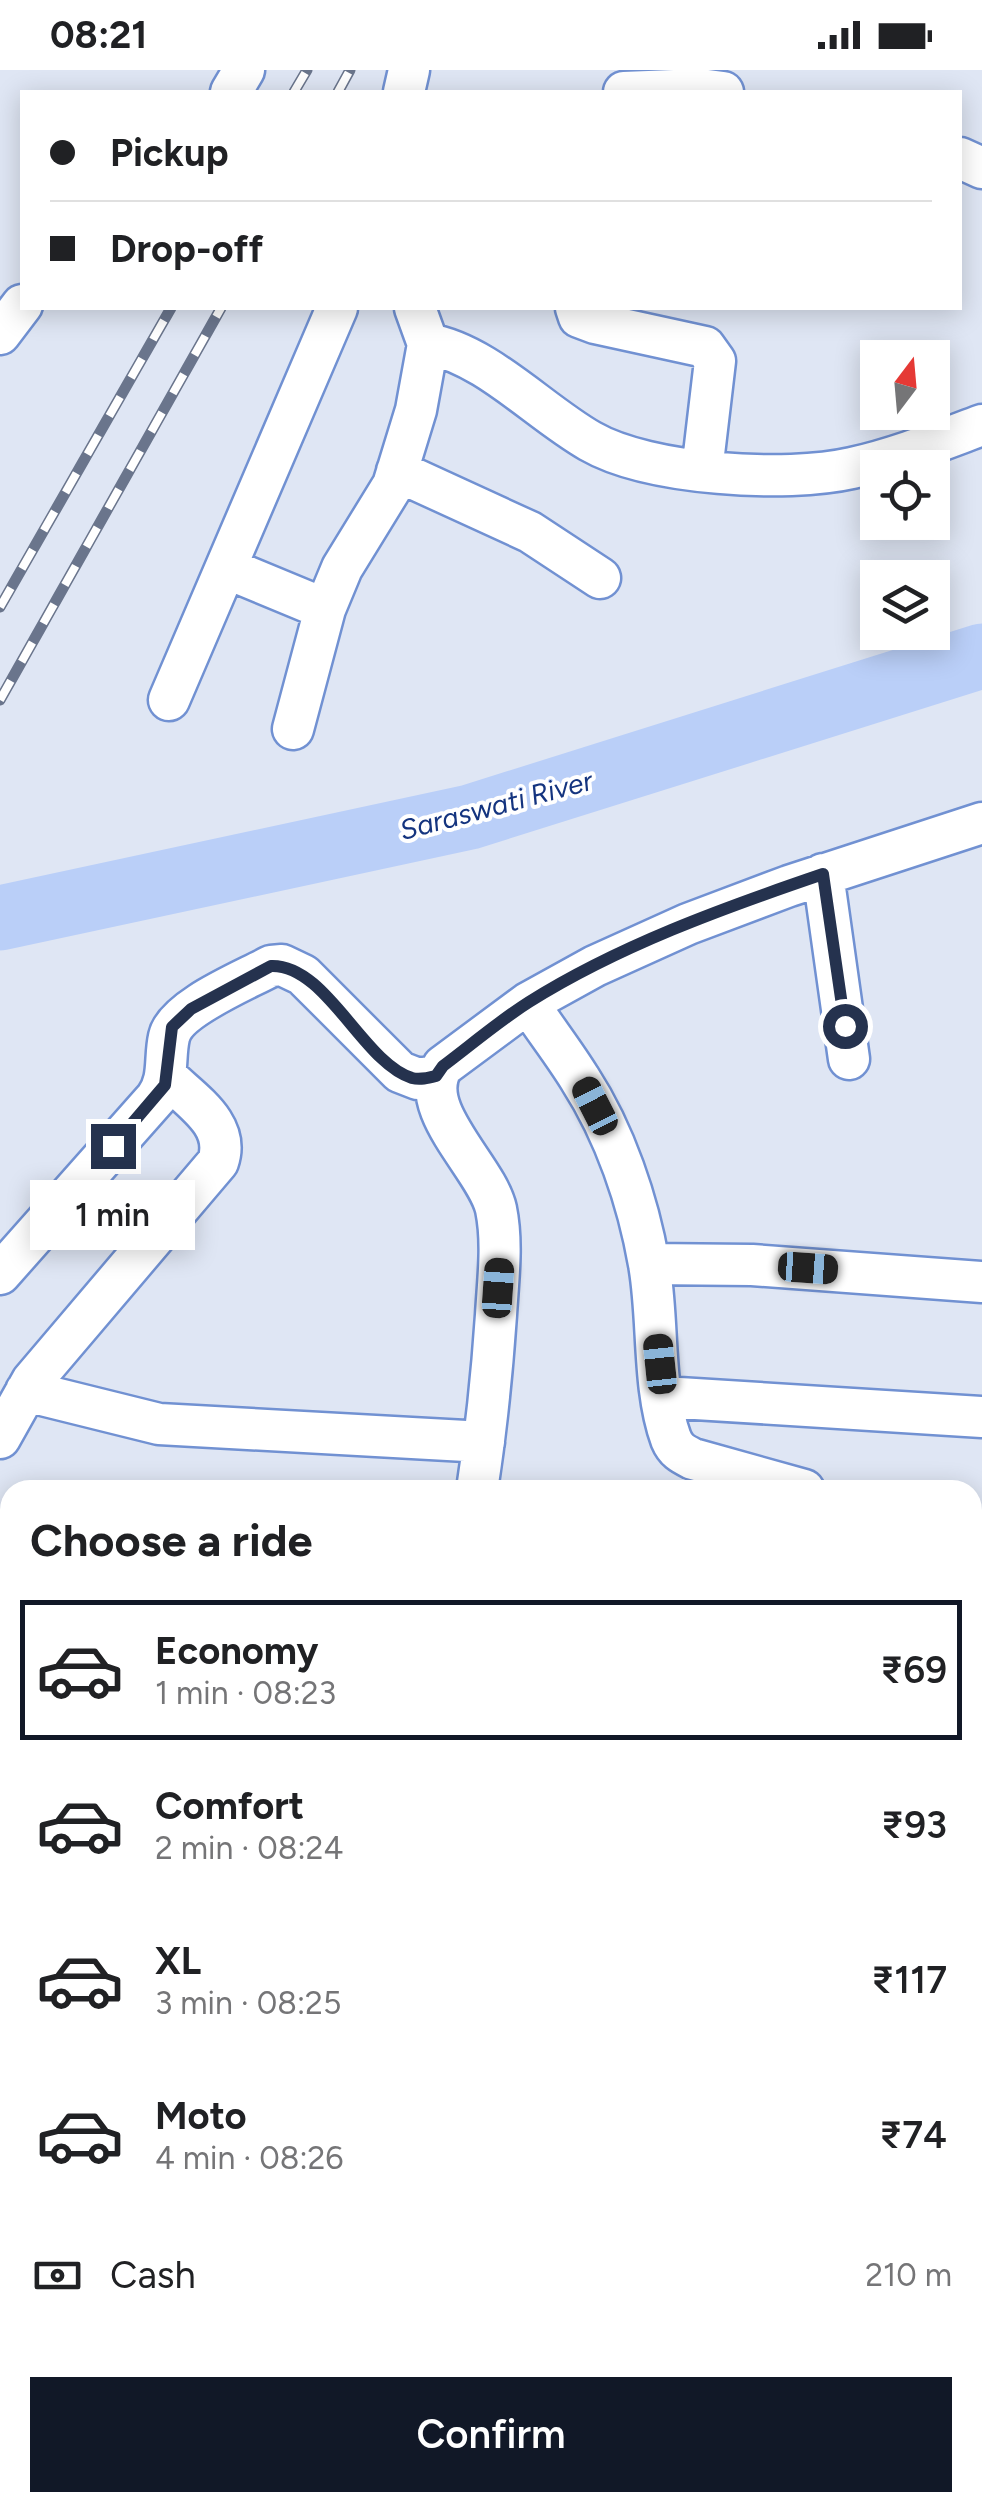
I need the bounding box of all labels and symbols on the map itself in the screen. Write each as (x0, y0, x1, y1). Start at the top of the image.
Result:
north arrow (860, 340, 950, 430)
water label: Saraswati River (396, 763, 598, 847)
route start (823, 1004, 868, 1049)
car (568, 1072, 622, 1140)
route end (91, 1124, 136, 1169)
callout: 1 min (31, 1181, 196, 1251)
car (777, 1251, 839, 1285)
car (481, 1257, 515, 1319)
car (642, 1333, 678, 1395)

